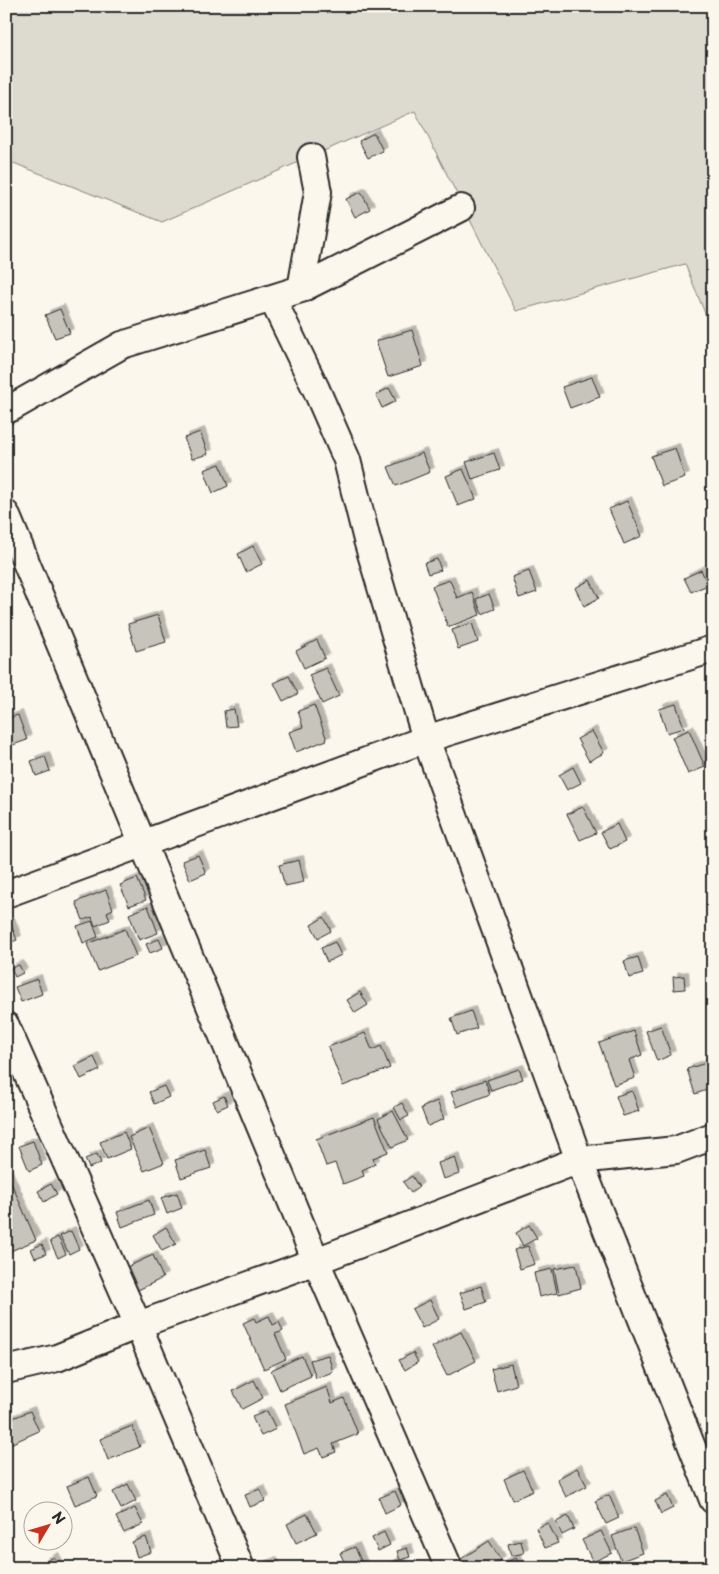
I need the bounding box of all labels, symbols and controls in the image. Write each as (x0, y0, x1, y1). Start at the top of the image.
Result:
north arrow (22, 1502, 72, 1552)
text: N (47, 1507, 70, 1529)

